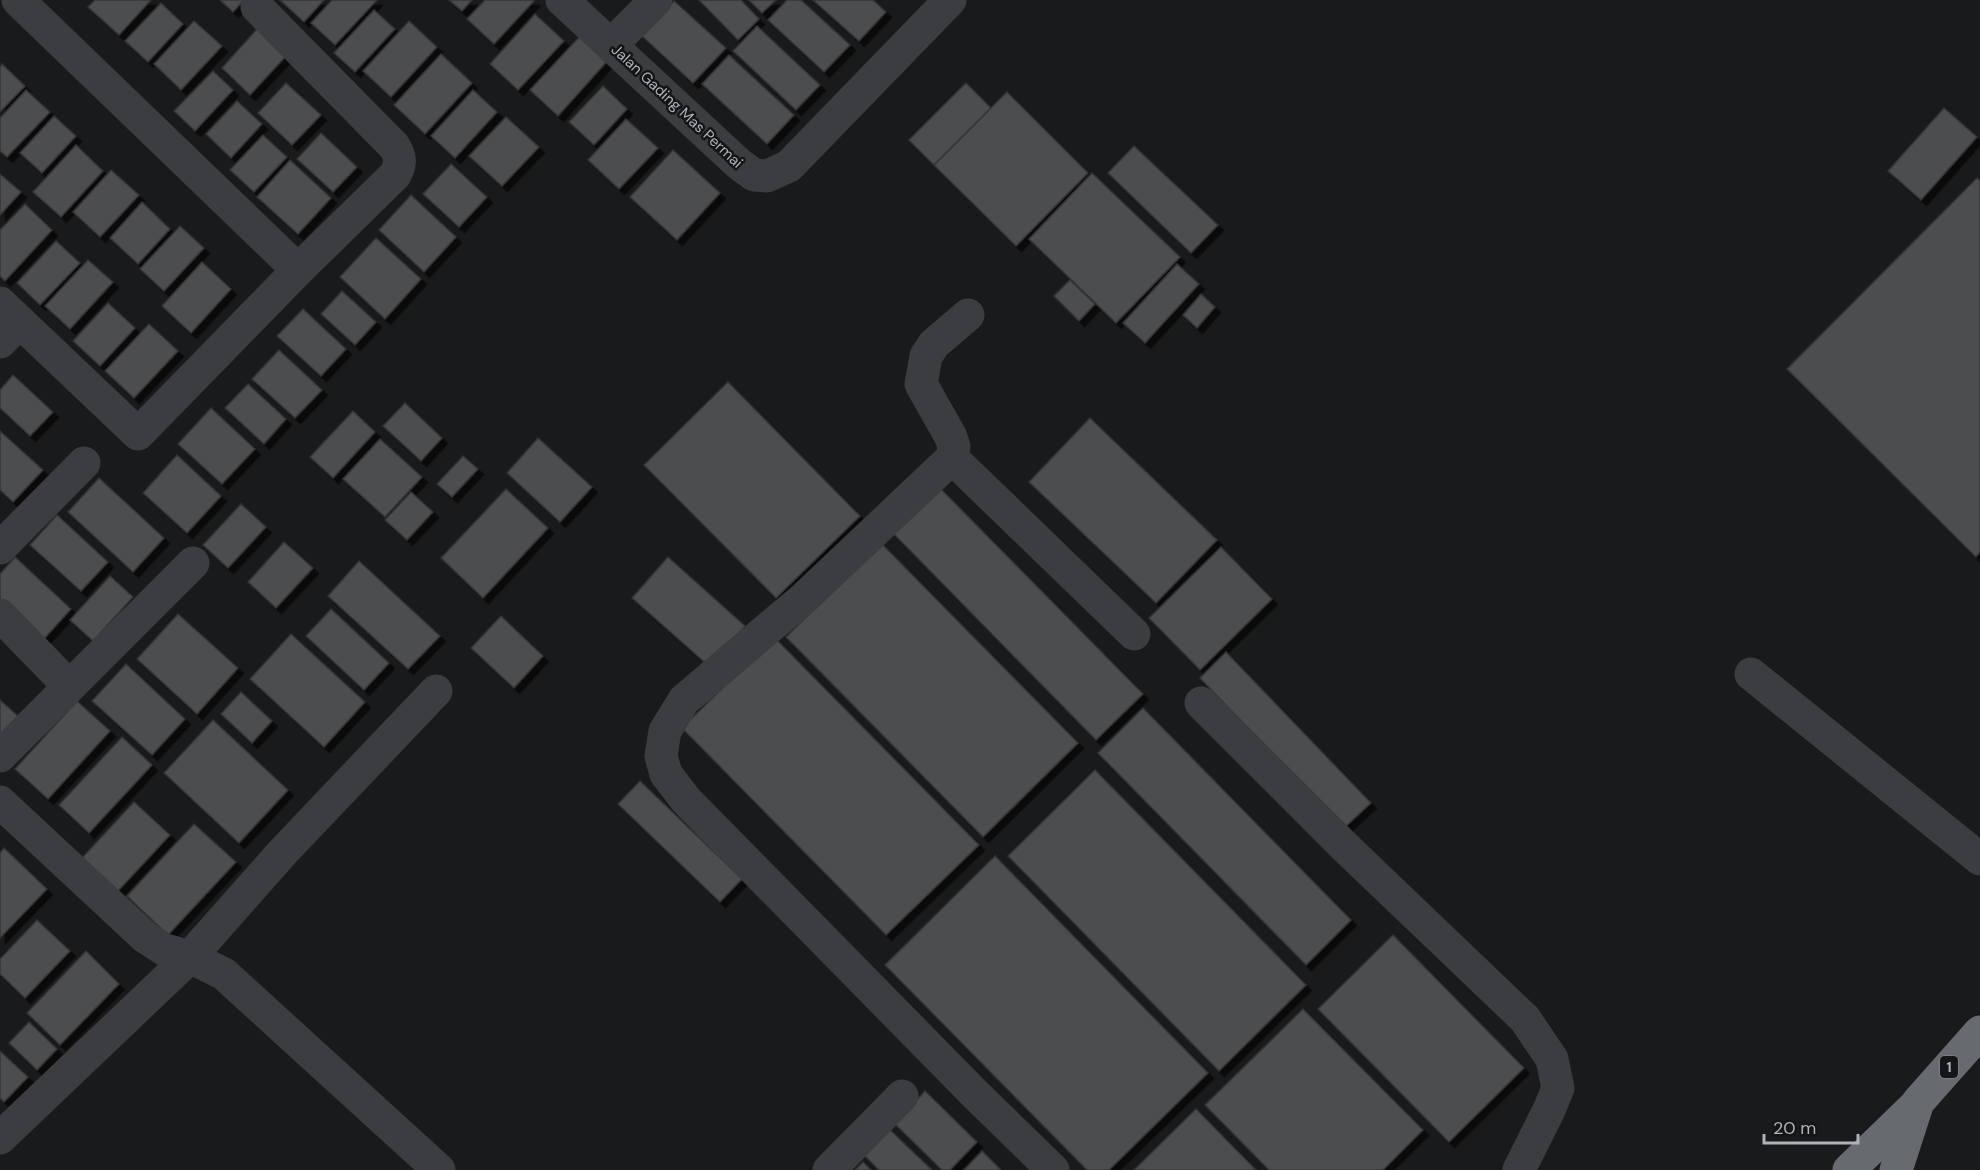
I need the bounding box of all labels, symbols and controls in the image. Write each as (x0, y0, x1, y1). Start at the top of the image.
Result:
street label: Jalan Gading Mas Permai (607, 40, 747, 172)
road number: 1 (1940, 1056, 1958, 1078)
scale bar (1764, 1107, 1858, 1145)
text: 20 m (1773, 1116, 1816, 1140)

